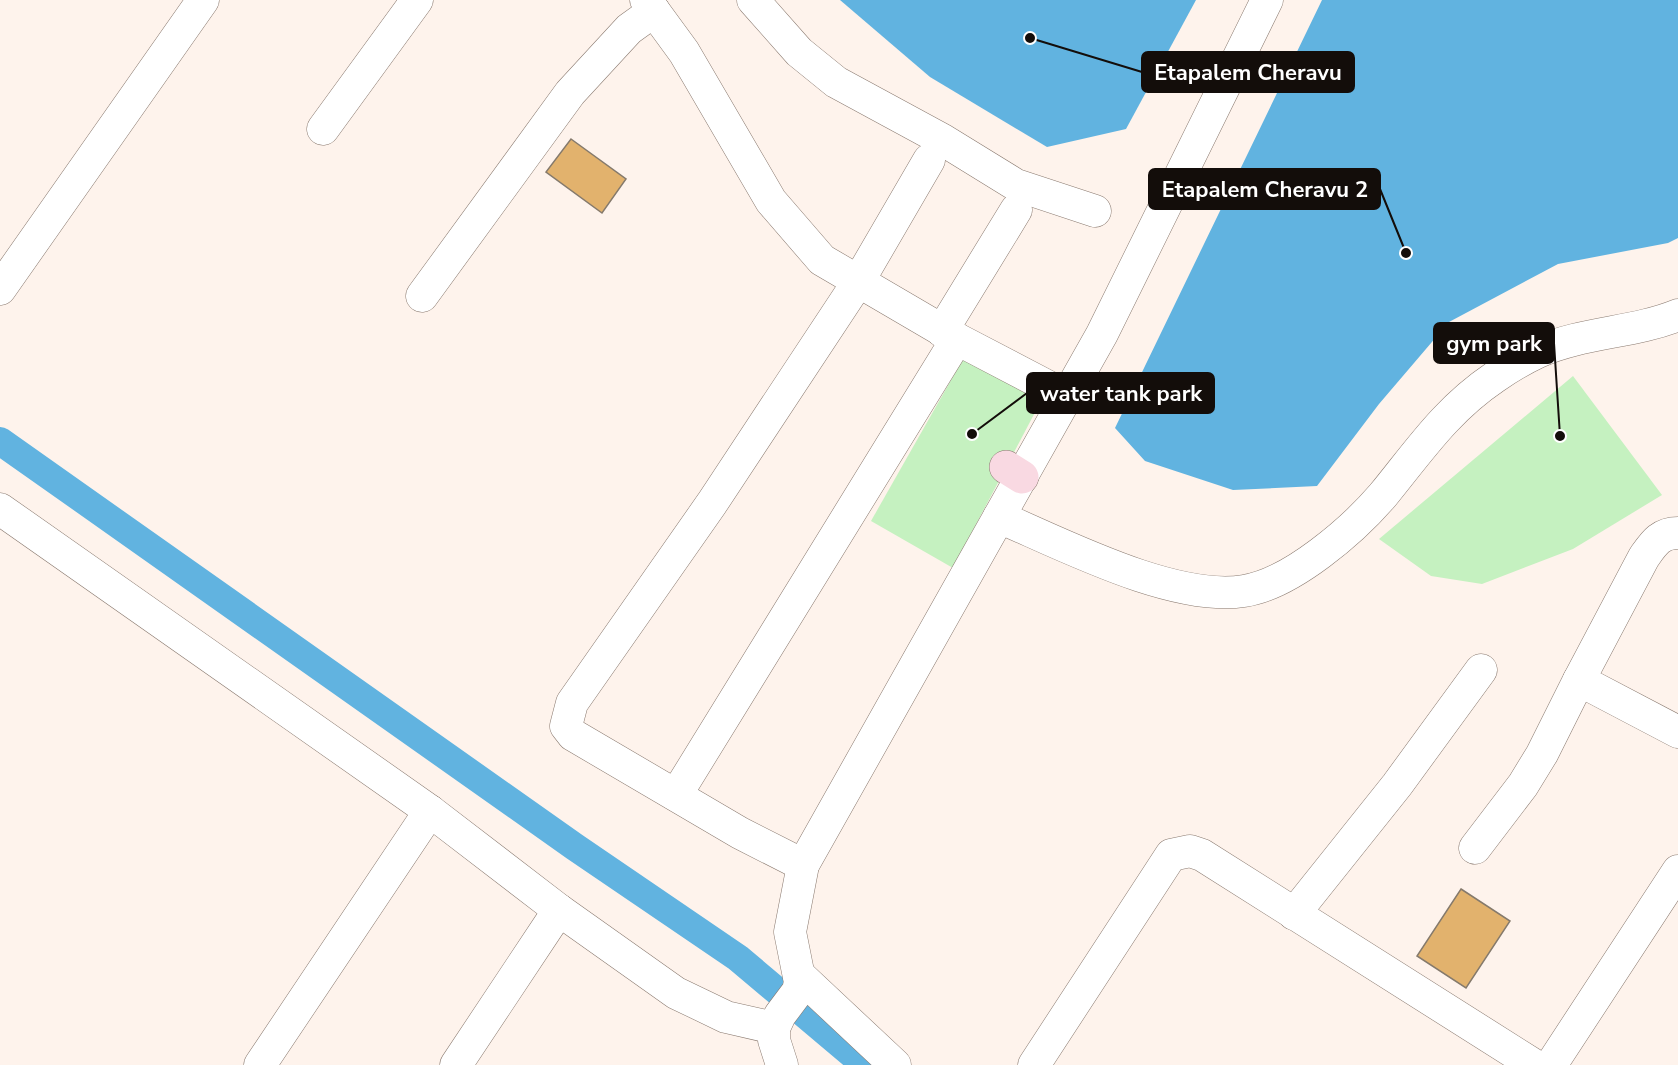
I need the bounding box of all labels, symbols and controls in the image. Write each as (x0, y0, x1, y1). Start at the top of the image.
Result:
callout: Etapalem Cheravu (1142, 52, 1354, 92)
text: Etapalem Cheravu (1154, 58, 1342, 88)
callout: Etapalem Cheravu 2 (1149, 169, 1380, 209)
text: Etapalem Cheravu 2 (1162, 175, 1368, 205)
callout: gym park (1434, 323, 1554, 363)
text: gym park (1446, 329, 1543, 359)
callout: water tank park (1027, 373, 1214, 413)
text: water tank park (1040, 379, 1203, 409)

